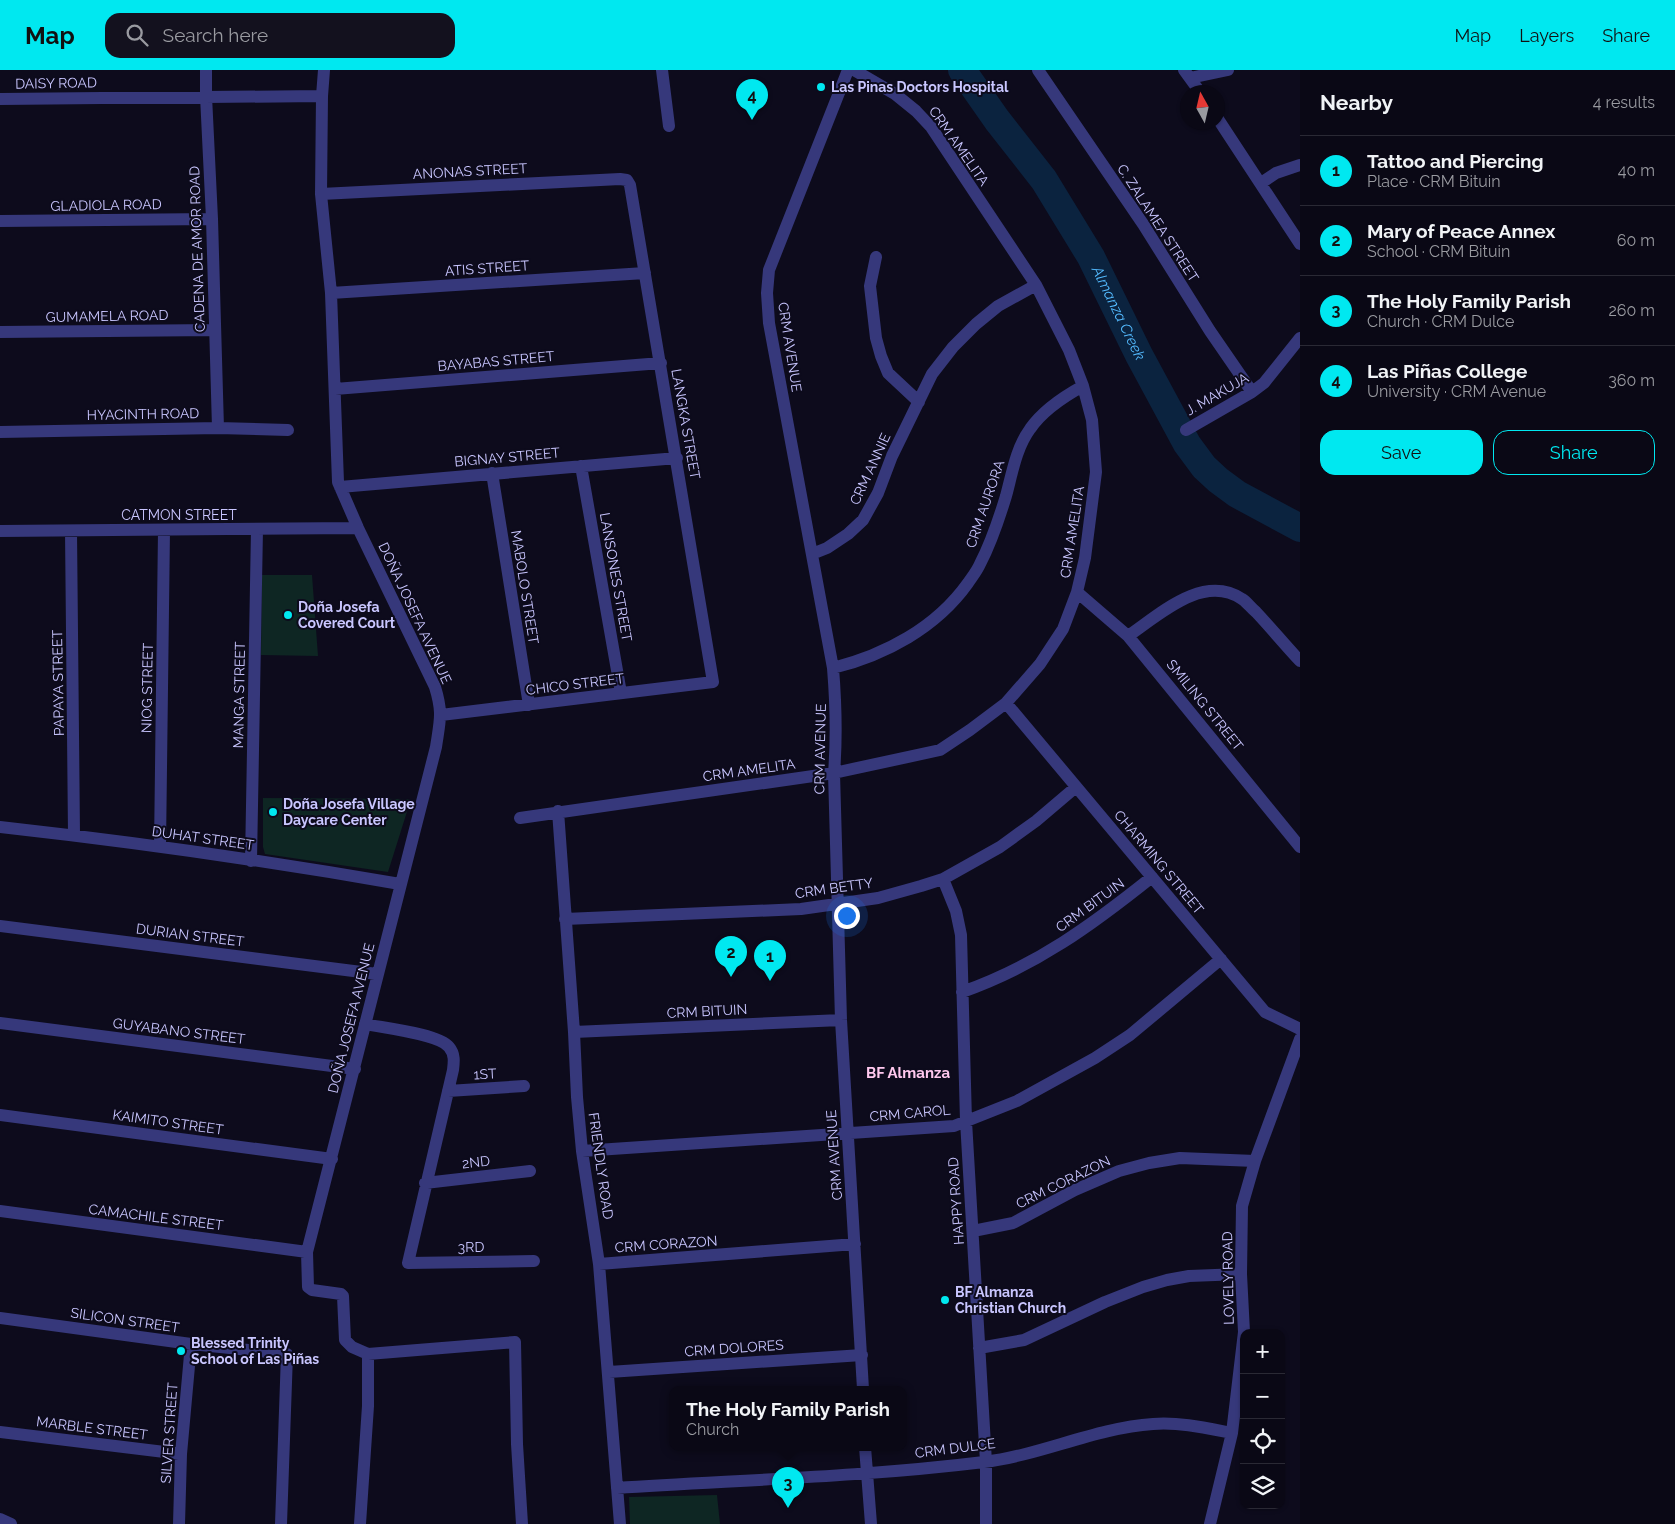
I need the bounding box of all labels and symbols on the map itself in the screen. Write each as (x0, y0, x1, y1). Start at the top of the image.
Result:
street label: DAISY ROAD (15, 74, 97, 92)
pin: 4 (736, 79, 768, 120)
place label: Las Pinas Doctors Hospital (831, 79, 1009, 95)
marker: Las Pinas Doctors Hospital (815, 81, 827, 93)
north arrow (1180, 85, 1225, 130)
street label: CRM AMELITA (926, 103, 993, 189)
street label: ANONAS STREET (412, 160, 528, 182)
street label: C. ZALAMEA STREET (1114, 161, 1202, 285)
street label: CADENA DE AMOR ROAD (186, 166, 208, 332)
street label: GLADIOLA ROAD (50, 196, 162, 214)
street label: ATIS STREET (444, 257, 530, 279)
water label: Almanza Creek (1087, 262, 1149, 363)
street label: CRM AVENUE (775, 301, 805, 393)
street label: GUMAMELA ROAD (46, 307, 168, 325)
street label: BAYABAS STREET (437, 348, 556, 374)
street label: LANGKA STREET (668, 368, 704, 481)
street label: J. MAKUJA (1183, 369, 1252, 418)
street label: HYACINTH ROAD (87, 405, 199, 423)
street label: CRM ANNIE (846, 431, 894, 507)
street label: BIGNAY STREET (454, 444, 561, 470)
street label: CRM AURORA (962, 457, 1008, 550)
street label: CRM AMELITA (1057, 484, 1087, 579)
street label: CATMON STREET (121, 507, 237, 523)
street label: LANSONES STREET (597, 511, 635, 643)
street label: MABOLO STREET (508, 529, 542, 646)
street label: DOÑA JOSEFA AVENUE (375, 539, 456, 686)
place label: Doña Josefa Covered Court (298, 599, 396, 631)
marker: Doña Josefa Covered Court (282, 609, 294, 621)
street label: PAPAYA STREET (49, 629, 67, 736)
street label: MANGA STREET (230, 641, 248, 749)
street label: NIOG STREET (138, 642, 156, 733)
street label: SMILING STREET (1164, 656, 1247, 754)
street label: CHICO STREET (525, 670, 625, 698)
street label: CRM AVENUE (811, 703, 829, 795)
street label: CRM AMELITA (702, 756, 797, 784)
place label: Doña Josefa Village Daycare Center (283, 796, 415, 828)
marker: Doña Josefa Village Daycare Center (267, 806, 279, 818)
street label: CHARMING STREET (1111, 807, 1207, 917)
street label: DUHAT STREET (151, 823, 256, 853)
street label: CRM BETTY (794, 875, 874, 901)
street label: CRM BITUIN (1053, 875, 1127, 935)
your location (834, 903, 860, 929)
street label: DURIAN STREET (135, 920, 245, 950)
pin: 2 (715, 936, 747, 977)
pin: 1 (754, 940, 786, 981)
street label: DOÑA JOSEFA AVENUE (324, 941, 377, 1095)
street label: CRM BITUIN (666, 1001, 748, 1021)
street label: GUYABANO STREET (112, 1015, 247, 1047)
district label: BF Almanza (866, 1064, 950, 1082)
street label: 1ST (473, 1065, 497, 1083)
street label: CRM CAROL (869, 1101, 951, 1125)
street label: KAIMITO STREET (112, 1106, 225, 1138)
street label: CRM AVENUE (823, 1109, 845, 1201)
street label: FRIENDLY ROAD (586, 1112, 616, 1220)
street label: CRM CORAZON (1013, 1152, 1113, 1212)
street label: 2ND (461, 1153, 491, 1171)
street label: HAPPY ROAD (945, 1157, 967, 1245)
street label: CAMACHILE STREET (88, 1201, 225, 1233)
street label: LOVELY ROAD (1219, 1231, 1237, 1325)
street label: CRM CORAZON (614, 1232, 718, 1256)
street label: 3RD (458, 1239, 484, 1255)
place label: BF Almanza Christian Church (955, 1284, 1066, 1316)
marker: BF Almanza Christian Church (939, 1294, 951, 1306)
street label: SILICON STREET (70, 1304, 181, 1336)
place label: Blessed Trinity School of Las Piñas (191, 1335, 319, 1367)
street label: CRM DOLORES (684, 1337, 785, 1359)
marker: Blessed Trinity School of Las Piñas (175, 1345, 187, 1357)
street label: SILVER STREET (157, 1382, 181, 1484)
street label: MARBLE STREET (35, 1413, 149, 1443)
street label: CRM DULCE (914, 1435, 996, 1461)
pin: 3 (772, 1467, 804, 1508)

